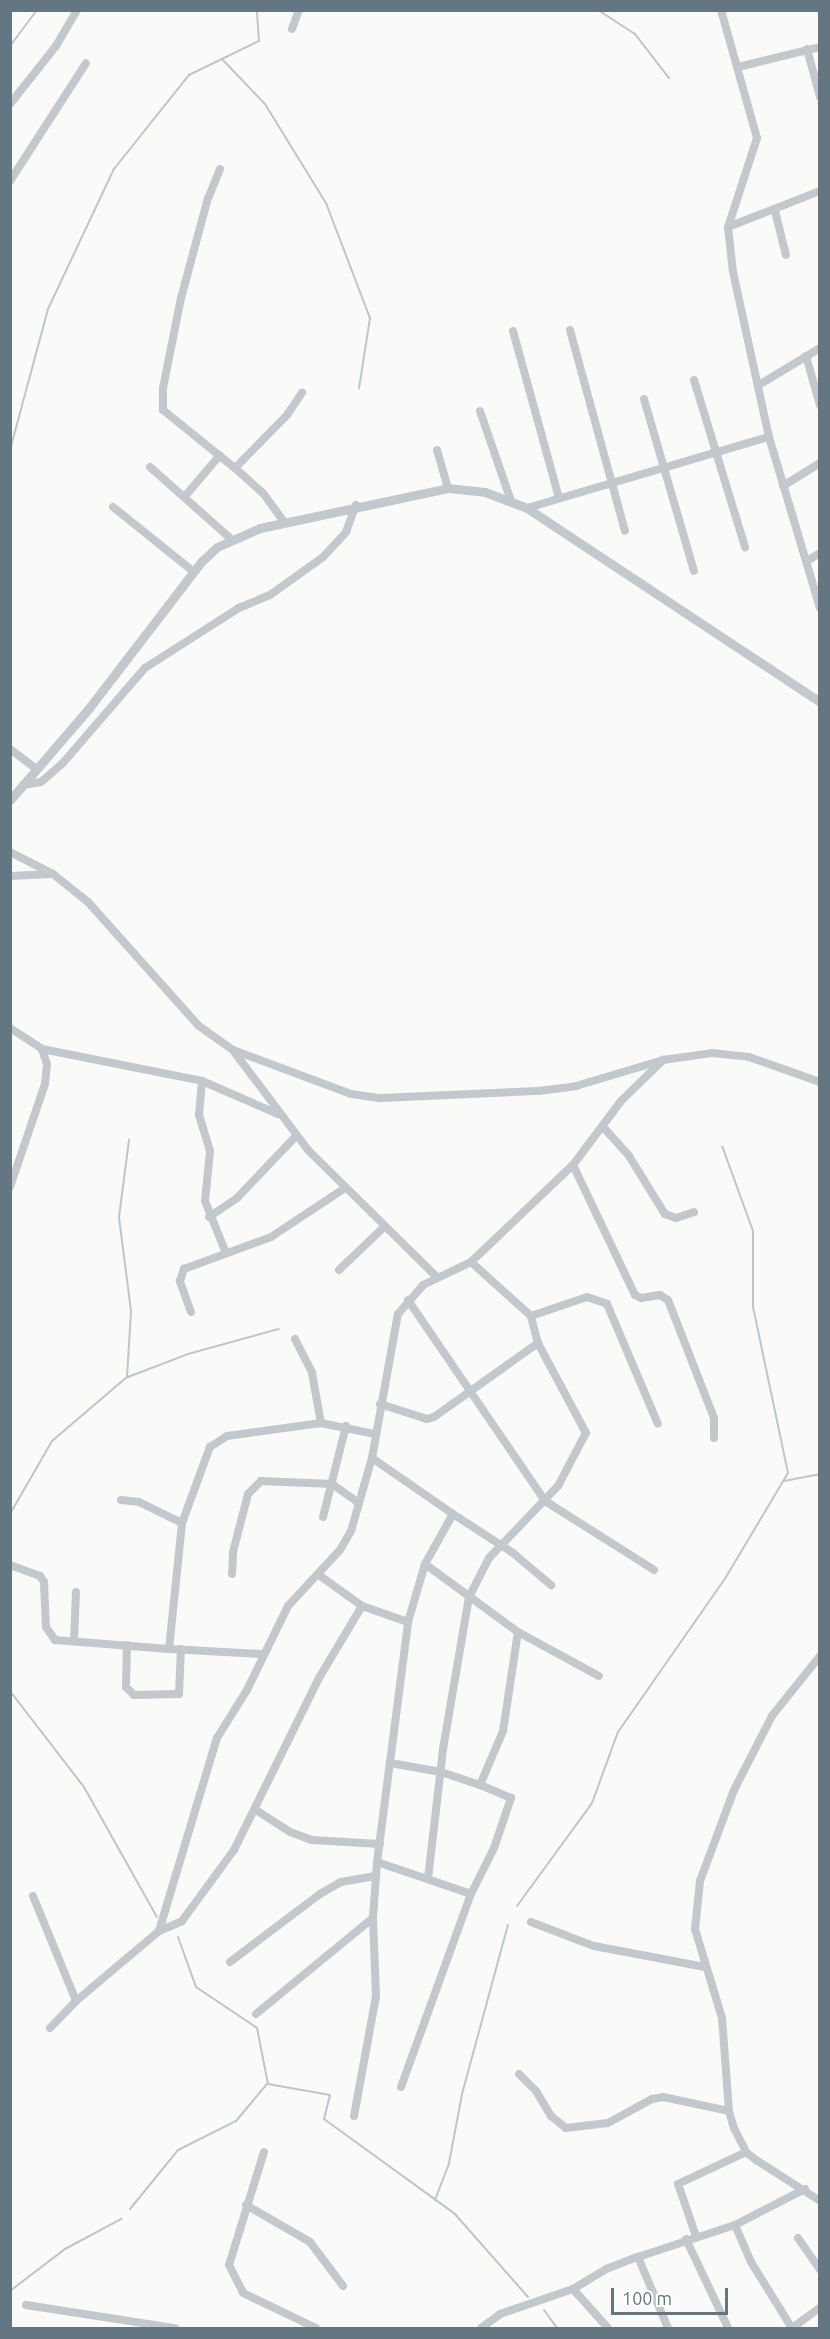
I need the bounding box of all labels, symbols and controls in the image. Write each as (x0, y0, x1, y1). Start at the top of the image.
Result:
scale bar (614, 2276, 731, 2314)
text: 100 m (622, 2288, 672, 2308)

